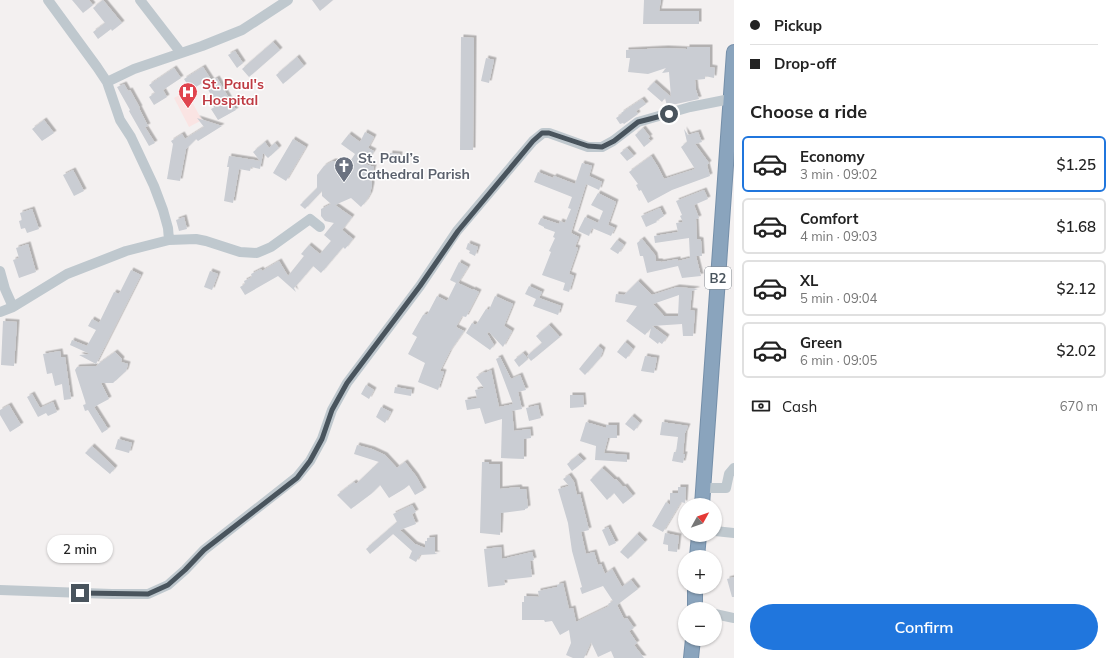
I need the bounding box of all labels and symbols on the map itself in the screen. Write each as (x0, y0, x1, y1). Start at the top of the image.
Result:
place label: St. Paul's Hospital (202, 75, 264, 109)
hospital icon: St. Paul's Hospital (177, 81, 199, 109)
route start (660, 105, 678, 123)
place label: St. Paul’s Cathedral Parish (358, 149, 470, 183)
church icon: St. Paul’s Cathedral Parish (333, 155, 355, 183)
road number: B2 (705, 267, 731, 289)
north arrow (678, 498, 722, 542)
callout: 2 min (47, 535, 113, 563)
route end (71, 584, 89, 602)

